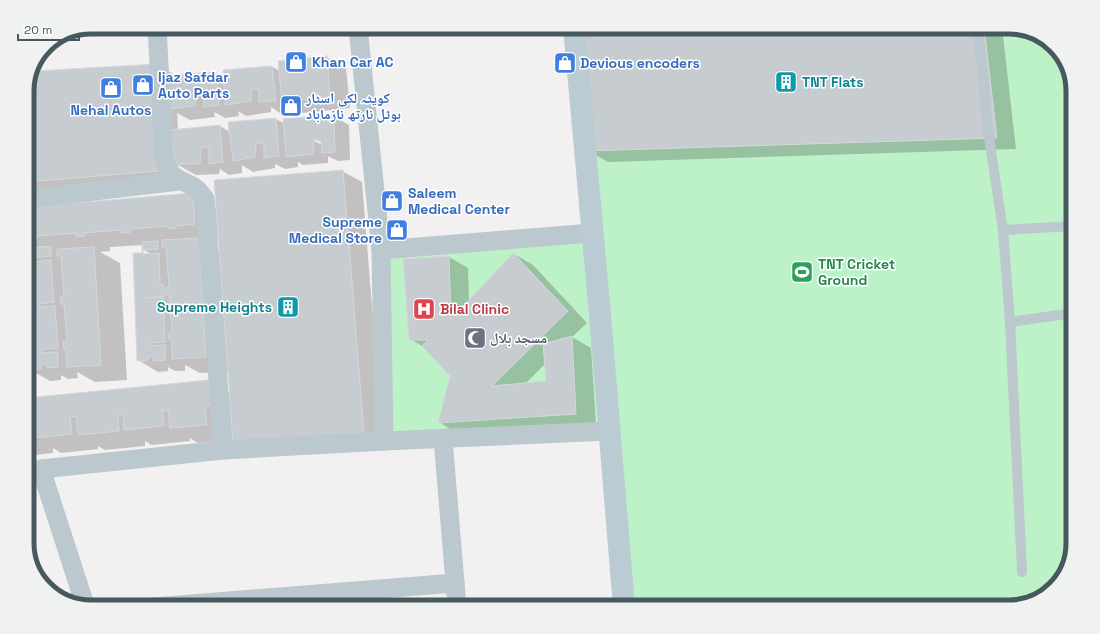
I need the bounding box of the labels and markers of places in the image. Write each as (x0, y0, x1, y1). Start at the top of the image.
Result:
shop icon: Khan Car AC (283, 49, 309, 75)
shop icon: Devious encoders (552, 50, 578, 76)
place label: Khan Car AC (312, 53, 394, 71)
place label: Devious encoders (580, 54, 700, 72)
place label: Ijaz Safdar Auto Parts (158, 68, 229, 102)
building icon: TNT Flats (773, 69, 799, 95)
shop icon: Ijaz Safdar Auto Parts (130, 72, 156, 98)
place label: TNT Flats (802, 73, 864, 91)
shop icon: Nehal Autos (98, 75, 124, 101)
place label: کویٹہ لکی اسٹار ہوٹل نارتھ نازماباد (305, 89, 401, 123)
shop icon: کویٹہ لکی اسٹار ہوٹل نارتھ نازماباد (278, 93, 304, 119)
place label: Nehal Autos (71, 101, 151, 119)
place label: Saleem Medical Center (408, 184, 510, 218)
shop icon: Saleem Medical Center (379, 188, 405, 214)
place label: Supreme Medical Store (289, 213, 382, 247)
shop icon: Supreme Medical Store (384, 217, 410, 243)
place label: TNT Cricket Ground (818, 255, 895, 289)
sports icon: TNT Cricket Ground (789, 259, 815, 285)
building icon: Supreme Heights (275, 294, 301, 320)
hospital icon: Bilal Clinic (411, 296, 437, 322)
place label: Supreme Heights (157, 298, 272, 316)
place label: Bilal Clinic (440, 300, 509, 318)
mosque icon: مسجد بلال (462, 325, 488, 351)
place label: مسجد بلال (490, 329, 547, 347)

